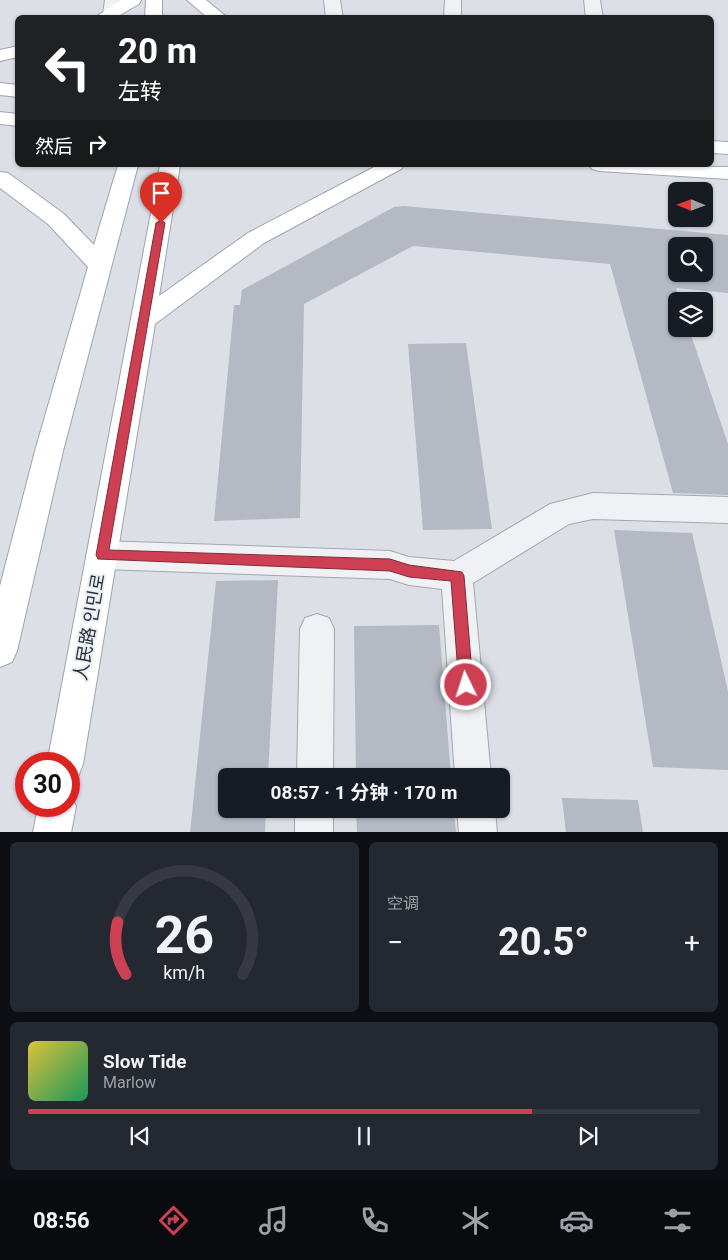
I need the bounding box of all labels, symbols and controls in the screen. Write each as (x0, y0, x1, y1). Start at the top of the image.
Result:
text: 20 m (118, 31, 197, 72)
icon: left (35, 35, 100, 100)
text: 左转 (118, 79, 162, 104)
icon: right (83, 130, 111, 158)
text: 然后 (35, 135, 73, 158)
pin (140, 172, 182, 223)
icon: arrive (147, 179, 175, 207)
north arrow (668, 182, 712, 228)
map controls (668, 182, 713, 337)
button: search (668, 237, 713, 282)
button: layers (668, 292, 713, 337)
street label: 人民路 인민로 (69, 572, 109, 682)
position arrow (439, 658, 491, 710)
speed limit sign: 30 (15, 752, 80, 817)
text: 08:57 · 1 分钟 · 170 m (271, 781, 457, 804)
text: 空调 (387, 894, 419, 913)
text: 26 (155, 905, 214, 966)
text: 20.5° (498, 920, 589, 964)
text: − (387, 926, 403, 959)
text: + (684, 926, 700, 959)
text: km/h (164, 962, 205, 983)
text: Slow Tide (103, 1050, 186, 1073)
text: Marlow (103, 1073, 156, 1092)
icon: previous (126, 1122, 154, 1150)
icon: pause (350, 1122, 378, 1150)
icon: next (574, 1122, 602, 1150)
icon: directions (156, 1203, 191, 1238)
icon: music (256, 1203, 291, 1238)
icon: phone (357, 1203, 392, 1238)
icon: climate (458, 1203, 493, 1238)
icon: car (559, 1203, 594, 1238)
icon: filters (660, 1203, 695, 1238)
text: 08:56 (33, 1208, 90, 1233)

